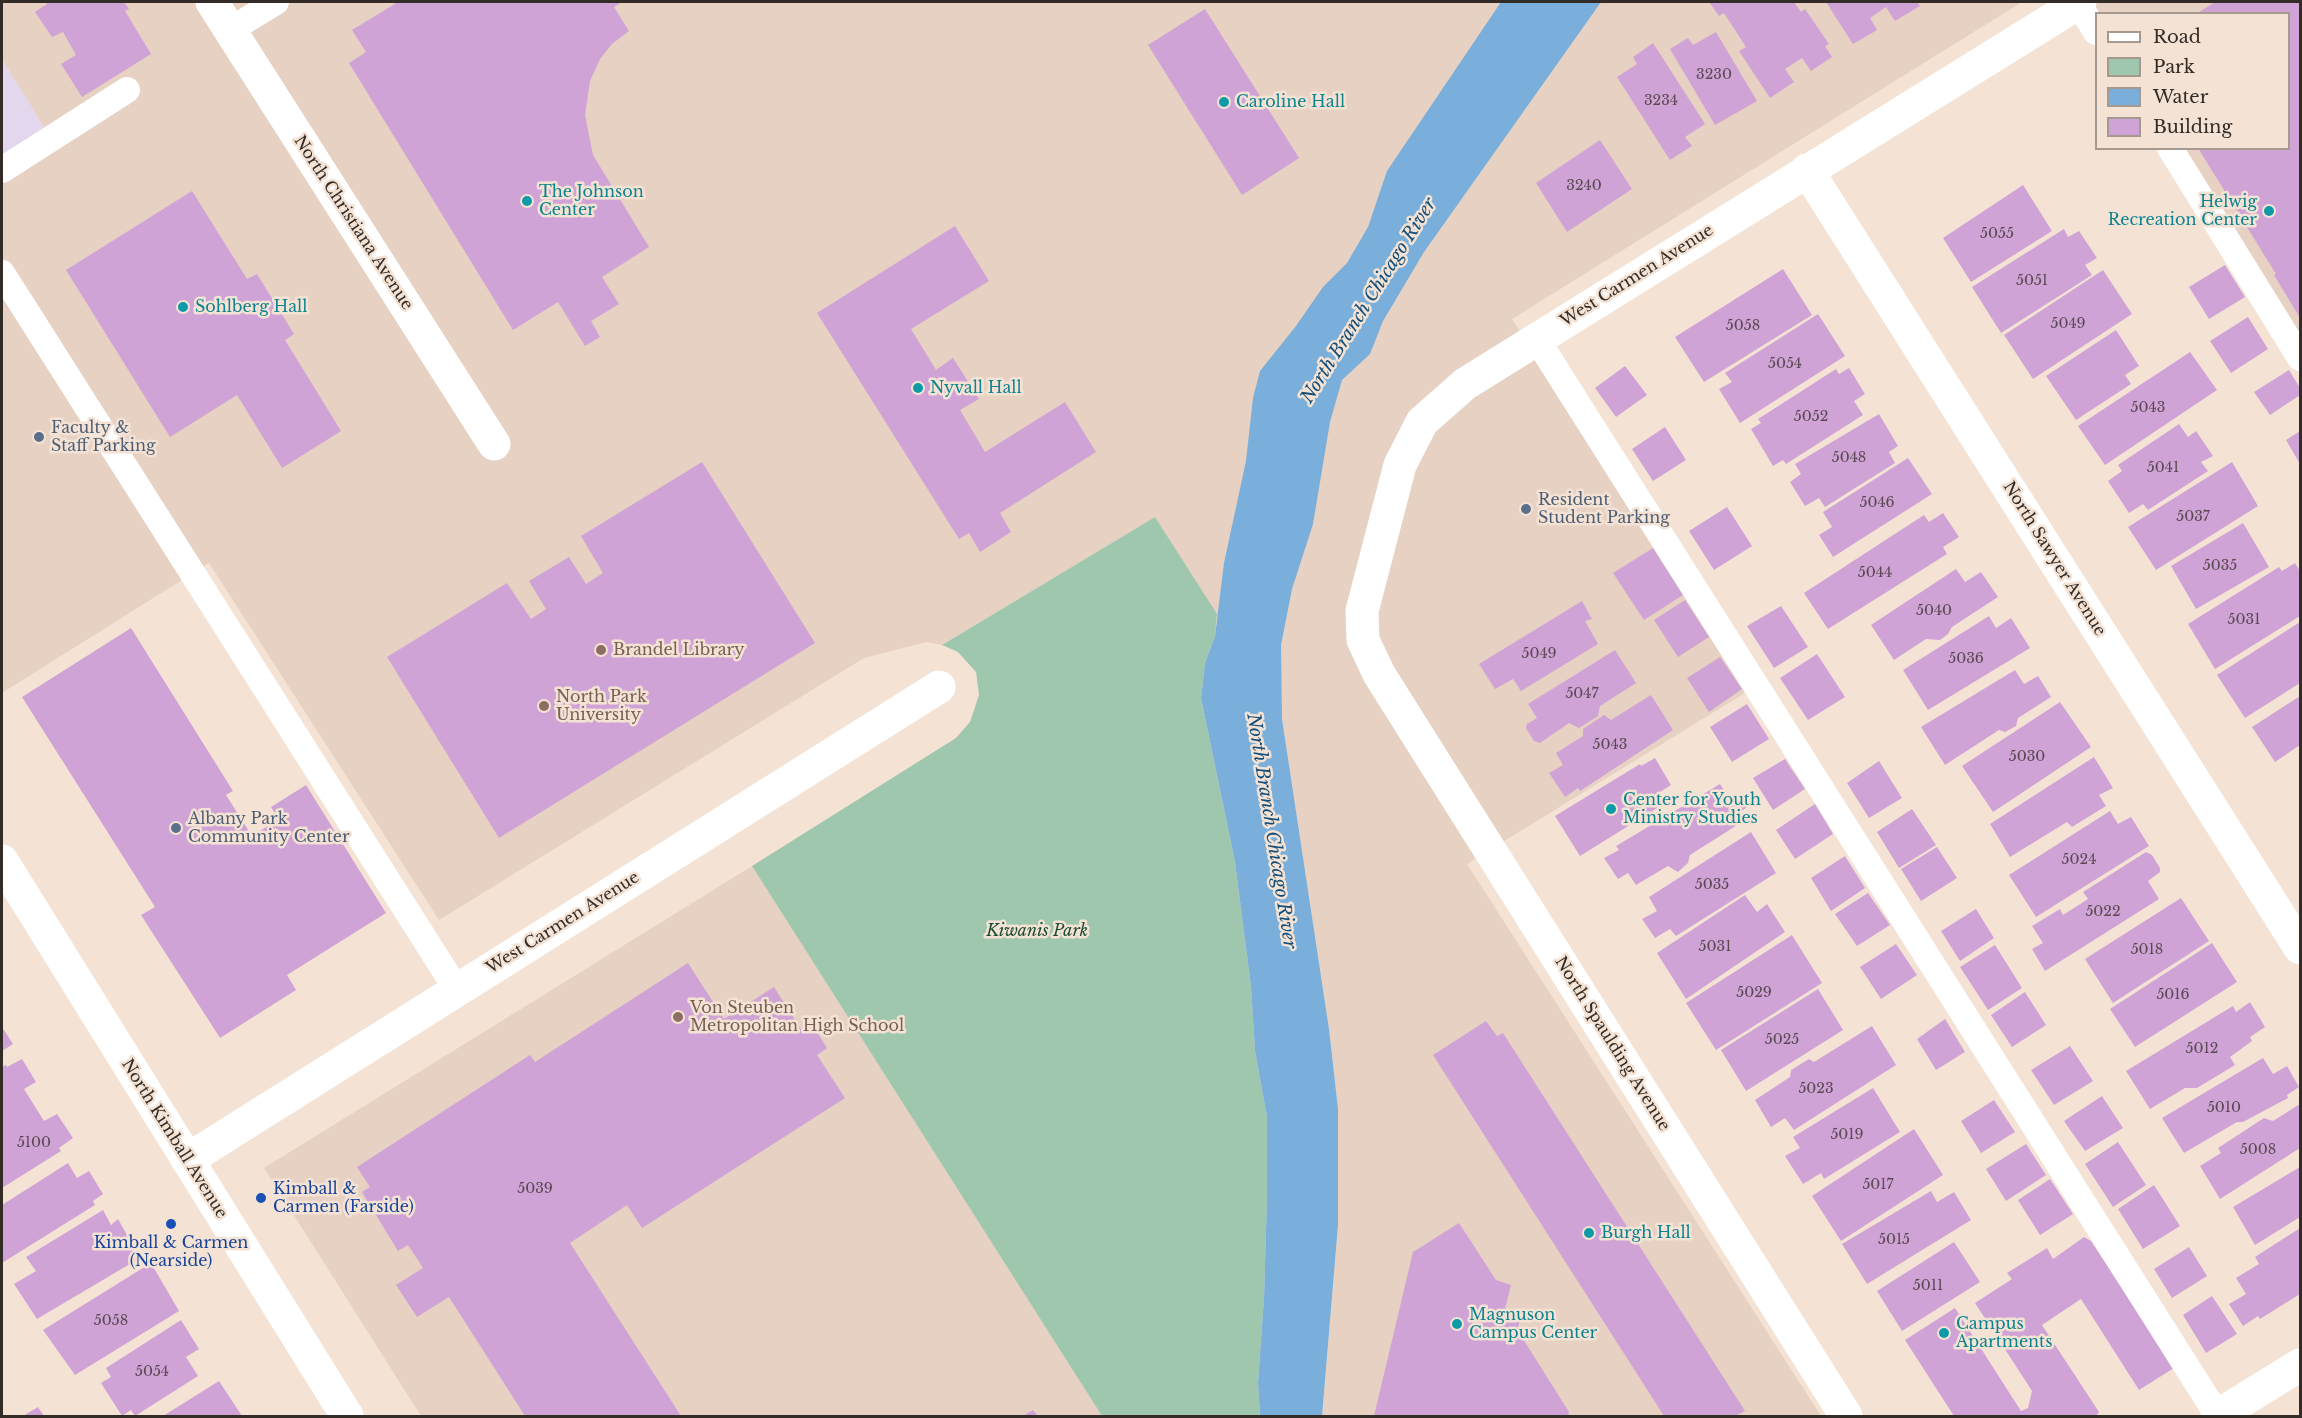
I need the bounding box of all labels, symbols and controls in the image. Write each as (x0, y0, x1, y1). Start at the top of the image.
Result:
legend (2095, 12, 2290, 150)
text: Road (2153, 26, 2201, 48)
text: Park (2153, 56, 2195, 78)
house number: 3230 (1696, 67, 1732, 83)
text: Water (2153, 86, 2208, 108)
place label: Caroline Hall (1236, 92, 1345, 112)
house number: 3234 (1644, 93, 1678, 109)
marker: Caroline Hall (1217, 95, 1231, 109)
text: Building (2153, 116, 2232, 138)
street label: North Christiana Avenue (289, 132, 417, 314)
house number: 3240 (1566, 178, 1602, 194)
place label: The Johnson Center (539, 182, 644, 220)
place label: Helwig Recreation Center (2108, 192, 2257, 230)
marker: The Johnson Center (520, 194, 534, 208)
water label: North Branch Chicago River (1297, 194, 1441, 408)
marker: Helwig Recreation Center (2262, 204, 2276, 218)
street label: West Carmen Avenue (1557, 221, 1717, 331)
house number: 5055 (1980, 226, 2014, 242)
house number: 5051 (2016, 273, 2048, 289)
place label: Sohlberg Hall (195, 297, 307, 317)
marker: Sohlberg Hall (176, 300, 190, 314)
house number: 5049 (2050, 316, 2086, 332)
house number: 5058 (1726, 318, 1760, 334)
house number: 5054 (1768, 356, 1802, 372)
place label: Nyvall Hall (930, 378, 1022, 398)
marker: Nyvall Hall (911, 381, 925, 395)
house number: 5043 (2131, 400, 2165, 416)
house number: 5052 (1794, 409, 1828, 425)
place label: Faculty & Staff Parking (51, 418, 156, 456)
marker: Faculty & Staff Parking (32, 430, 46, 444)
house number: 5048 (1832, 450, 1866, 466)
house number: 5041 (2147, 460, 2179, 476)
street label: North Sawyer Avenue (1999, 478, 2109, 640)
place label: Resident Student Parking (1538, 490, 1670, 528)
house number: 5046 (1859, 495, 1895, 511)
marker: Resident Student Parking (1519, 502, 1533, 516)
house number: 5037 (2176, 509, 2210, 525)
house number: 5035 (2203, 558, 2237, 574)
house number: 5044 (1858, 565, 1892, 581)
house number: 5040 (1916, 603, 1952, 619)
house number: 5031 (2228, 612, 2260, 628)
place label: Brandel Library (613, 640, 744, 660)
marker: Brandel Library (594, 643, 608, 657)
house number: 5049 (1521, 646, 1557, 662)
house number: 5036 (1948, 651, 1984, 667)
house number: 5047 (1565, 686, 1599, 702)
place label: North Park University (556, 687, 647, 725)
marker: North Park University (537, 699, 551, 713)
water label: North Branch Chicago River (1242, 712, 1300, 950)
house number: 5043 (1593, 737, 1627, 753)
house number: 5030 (2009, 749, 2045, 765)
place label: Center for Youth Ministry Studies (1623, 790, 1761, 828)
marker: Center for Youth Ministry Studies (1604, 802, 1618, 816)
place label: Albany Park Community Center (188, 809, 350, 847)
marker: Albany Park Community Center (169, 821, 183, 835)
house number: 5024 (2062, 852, 2096, 868)
street label: West Carmen Avenue (483, 868, 643, 978)
house number: 5035 (1695, 877, 1729, 893)
house number: 5022 (2085, 904, 2121, 920)
park label: Kiwanis Park (986, 921, 1088, 941)
house number: 5031 (1699, 939, 1731, 955)
house number: 5018 (2131, 942, 2163, 958)
street label: North Spaulding Avenue (1550, 953, 1674, 1135)
house number: 5029 (1736, 985, 1772, 1001)
house number: 5016 (2156, 987, 2190, 1003)
place label: Von Steuben Metropolitan High School (690, 998, 904, 1036)
marker: Von Steuben Metropolitan High School (671, 1010, 685, 1024)
house number: 5025 (1765, 1032, 1799, 1048)
house number: 5012 (2186, 1041, 2218, 1057)
street label: North Kimball Avenue (117, 1056, 231, 1222)
house number: 5023 (1798, 1081, 1834, 1097)
house number: 5010 (2207, 1100, 2241, 1116)
house number: 5019 (1830, 1127, 1864, 1143)
house number: 5100 (17, 1135, 51, 1151)
house number: 5008 (2240, 1142, 2276, 1158)
house number: 5017 (1862, 1177, 1894, 1193)
place label: Kimball & Carmen (Farside) (273, 1179, 414, 1217)
house number: 5039 (517, 1181, 553, 1197)
marker: Kimball & Carmen (Farside) (254, 1191, 268, 1205)
marker: Kimball & Carmen (Nearside) (164, 1217, 178, 1231)
place label: Burgh Hall (1601, 1223, 1691, 1243)
marker: Burgh Hall (1582, 1226, 1596, 1240)
house number: 5015 (1878, 1232, 1910, 1248)
place label: Kimball & Carmen (Nearside) (94, 1233, 248, 1271)
house number: 5011 (1913, 1278, 1943, 1294)
place label: Magnuson Campus Center (1469, 1305, 1597, 1343)
house number: 5058 (94, 1313, 128, 1329)
place label: Campus Apartments (1956, 1314, 2052, 1352)
marker: Magnuson Campus Center (1450, 1317, 1464, 1331)
marker: Campus Apartments (1937, 1326, 1951, 1340)
house number: 5054 (135, 1364, 169, 1380)

